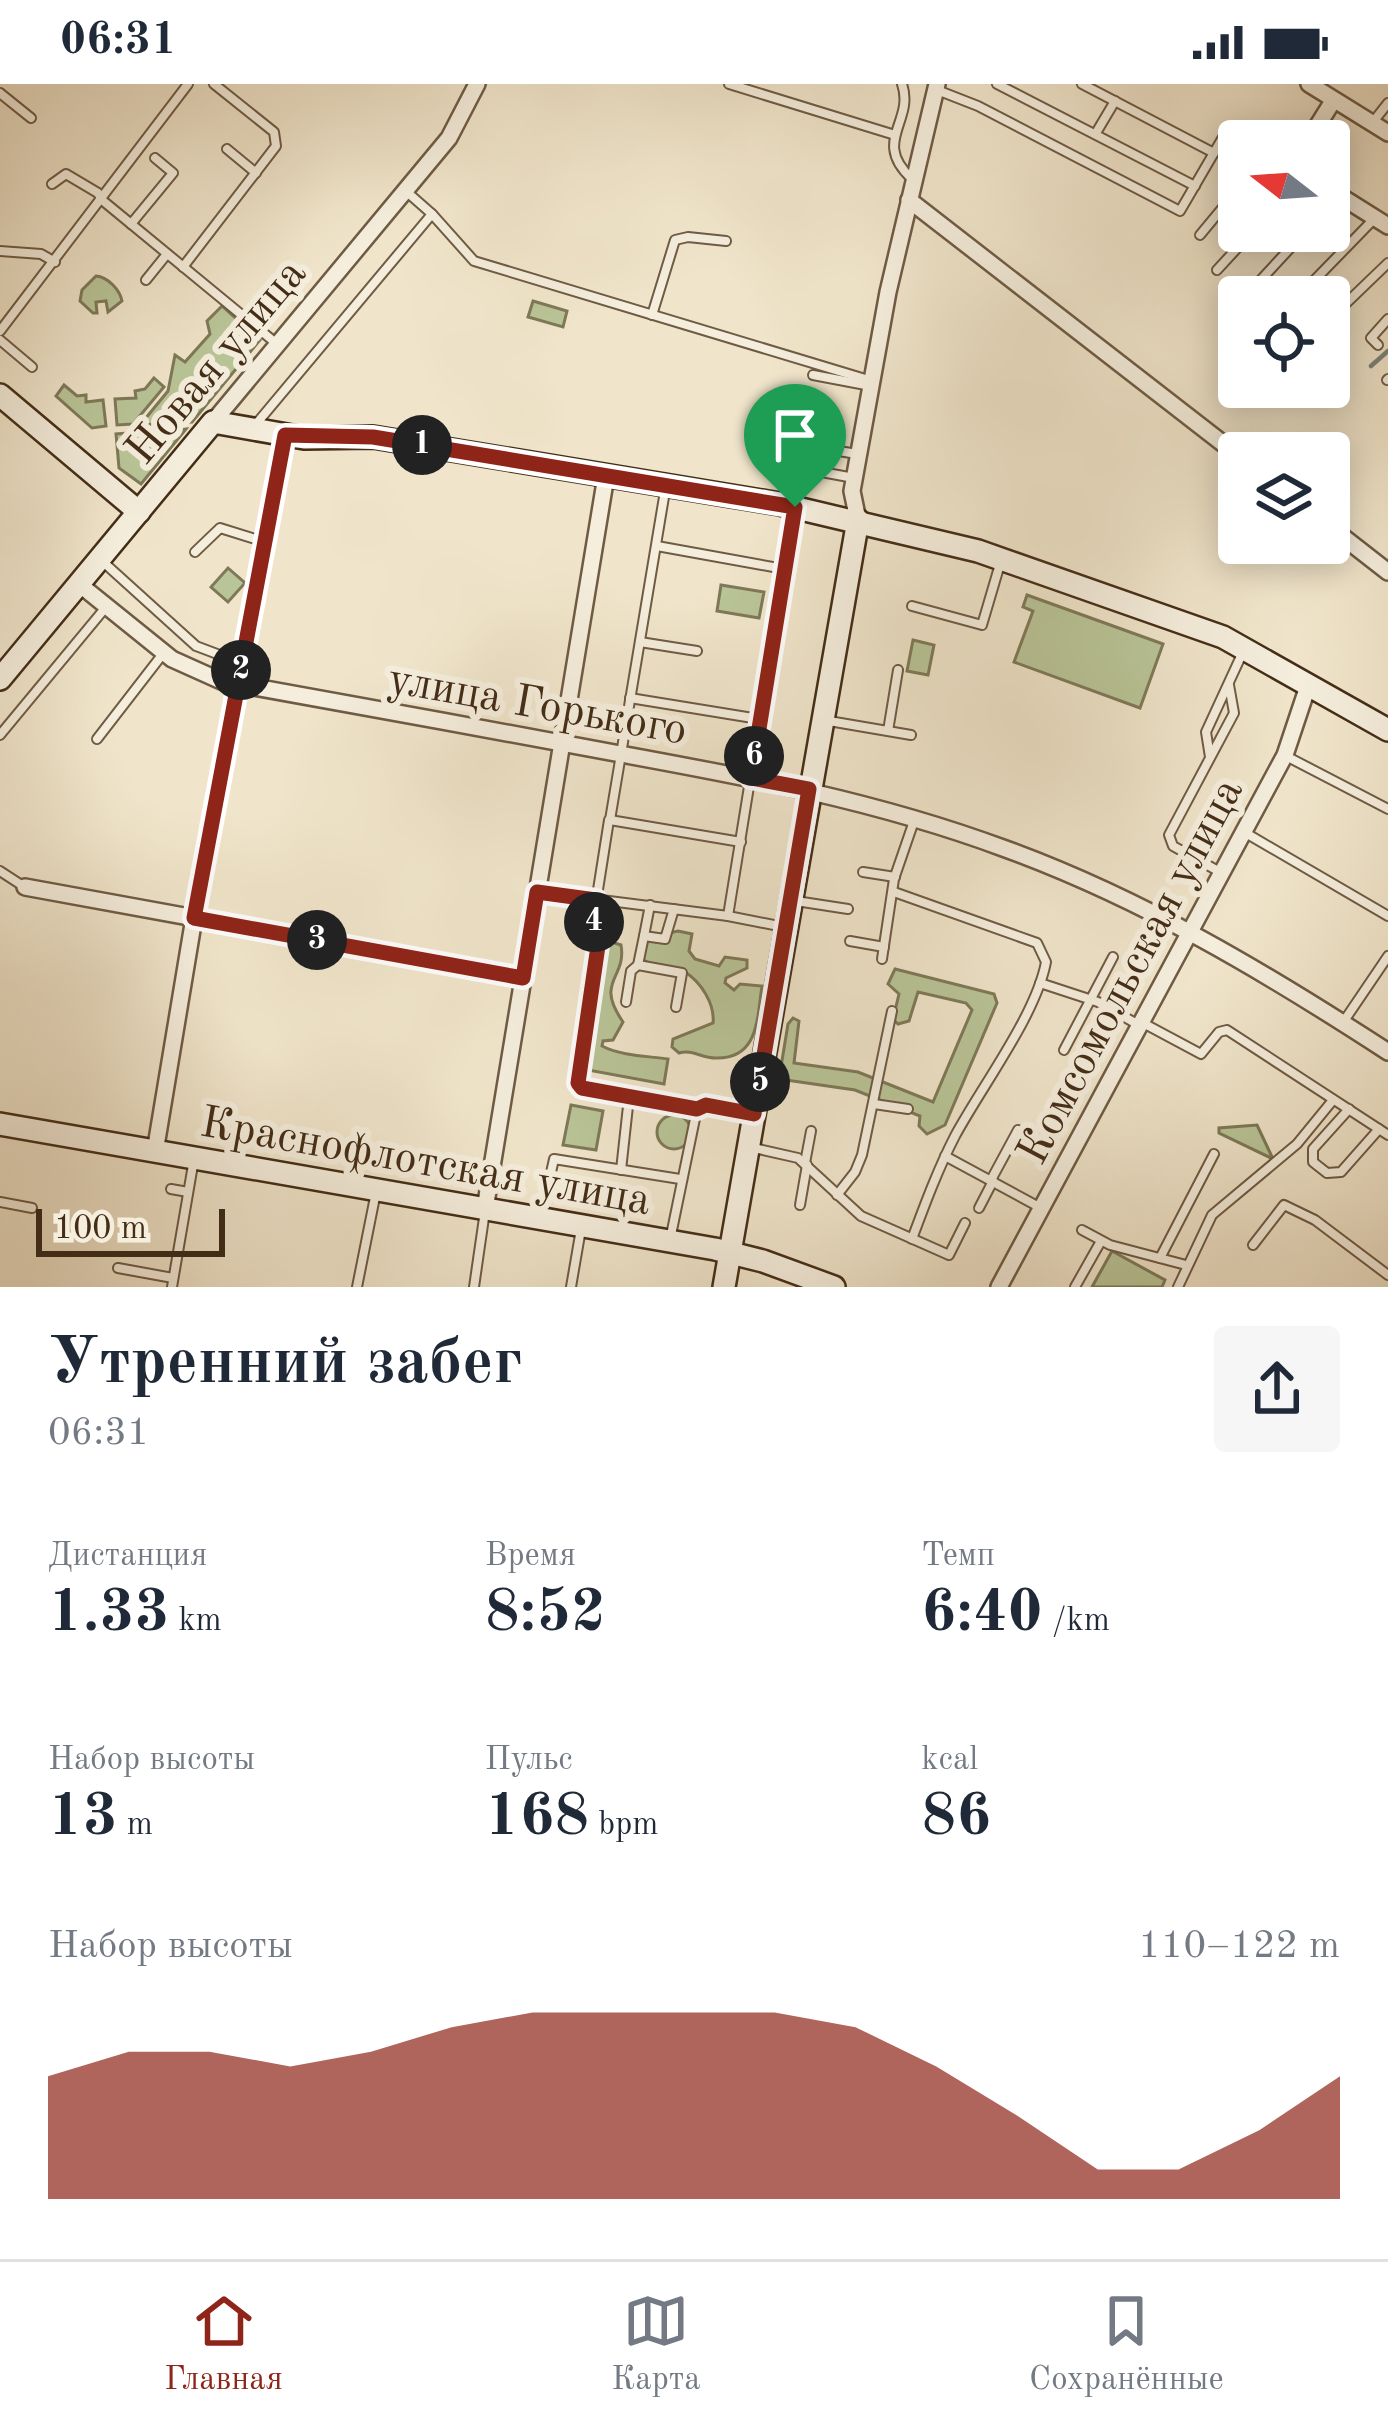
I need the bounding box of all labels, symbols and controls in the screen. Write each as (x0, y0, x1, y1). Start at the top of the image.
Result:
text: 06:31 (60, 19, 177, 64)
north arrow (1218, 120, 1350, 252)
map controls (1218, 120, 1350, 564)
street label: Новая улица (119, 252, 316, 474)
button: locate (1218, 276, 1350, 408)
pin (744, 384, 846, 507)
icon: arrive (762, 402, 828, 468)
pin: 1 (392, 415, 452, 475)
text: 1 (412, 428, 432, 461)
button: layers (1218, 432, 1350, 564)
pin: 2 (211, 640, 271, 700)
text: 2 (231, 653, 251, 686)
street label: улица Горького (384, 658, 690, 755)
pin: 6 (724, 726, 784, 786)
text: 6 (744, 739, 764, 772)
street label: Комсомольская улица (1011, 772, 1253, 1173)
pin: 4 (564, 892, 624, 952)
text: 4 (584, 905, 604, 938)
pin: 3 (287, 910, 347, 970)
text: 3 (307, 923, 327, 956)
pin: 5 (730, 1052, 790, 1112)
text: 5 (750, 1065, 770, 1098)
street label: Краснофлотская улица (196, 1102, 654, 1225)
scale bar (36, 1203, 225, 1256)
text: 100 m (54, 1213, 147, 1246)
button: share (1214, 1326, 1340, 1452)
text: Утренний забег (48, 1332, 523, 1398)
text: 06:31 (48, 1414, 149, 1453)
text: Дистанция (48, 1540, 208, 1573)
text: Время (485, 1540, 576, 1573)
text: Темп (921, 1540, 995, 1573)
text: 1.33 (48, 1584, 169, 1644)
text: 8:52 (485, 1584, 606, 1644)
text: 6:40 (921, 1584, 1043, 1644)
text: km (169, 1605, 222, 1638)
text: /km (1043, 1605, 1110, 1638)
text: Набор высоты (48, 1744, 255, 1777)
text: Пульс (485, 1744, 573, 1777)
text: kcal (921, 1744, 978, 1777)
text: 13 (48, 1788, 118, 1848)
text: 168 (485, 1788, 589, 1848)
text: 86 (921, 1788, 991, 1848)
text: m (118, 1809, 153, 1842)
text: bpm (589, 1809, 659, 1842)
text: Набор высоты (48, 1927, 293, 1966)
text: 110–122 m (1138, 1927, 1340, 1966)
tab: Главная (164, 2288, 283, 2401)
tab: Карта (611, 2288, 701, 2401)
tab: Сохранённые (1029, 2288, 1224, 2401)

